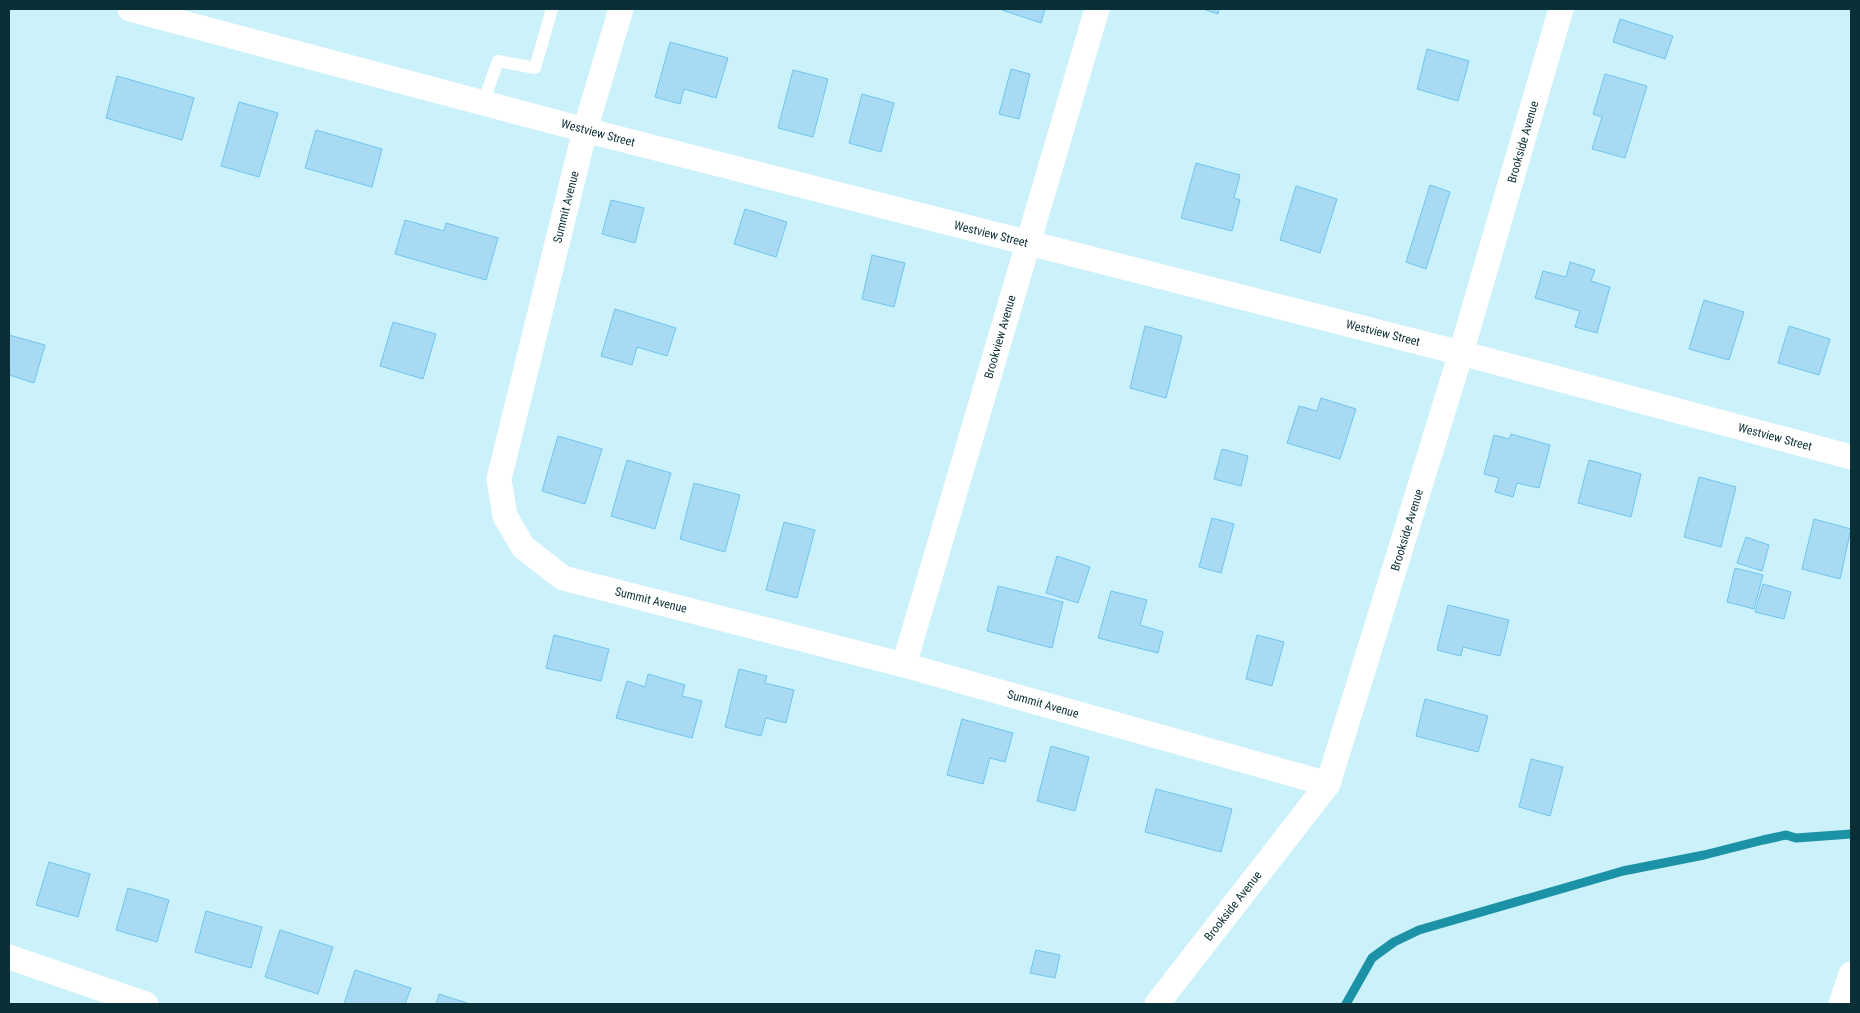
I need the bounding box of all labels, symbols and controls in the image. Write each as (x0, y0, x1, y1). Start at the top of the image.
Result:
street label: Brookside Avenue (1505, 99, 1541, 185)
street label: Westview Street (560, 116, 637, 150)
street label: Summit Avenue (550, 169, 582, 244)
street label: Westview Street (953, 218, 1030, 250)
street label: Brookview Avenue (981, 293, 1019, 380)
street label: Westview Street (1345, 317, 1422, 349)
street label: Westview Street (1737, 420, 1814, 454)
street label: Brookside Avenue (1388, 487, 1426, 573)
street label: Summit Avenue (614, 584, 689, 616)
street label: Summit Avenue (1006, 687, 1081, 721)
street label: Brookside Avenue (1201, 868, 1265, 944)

